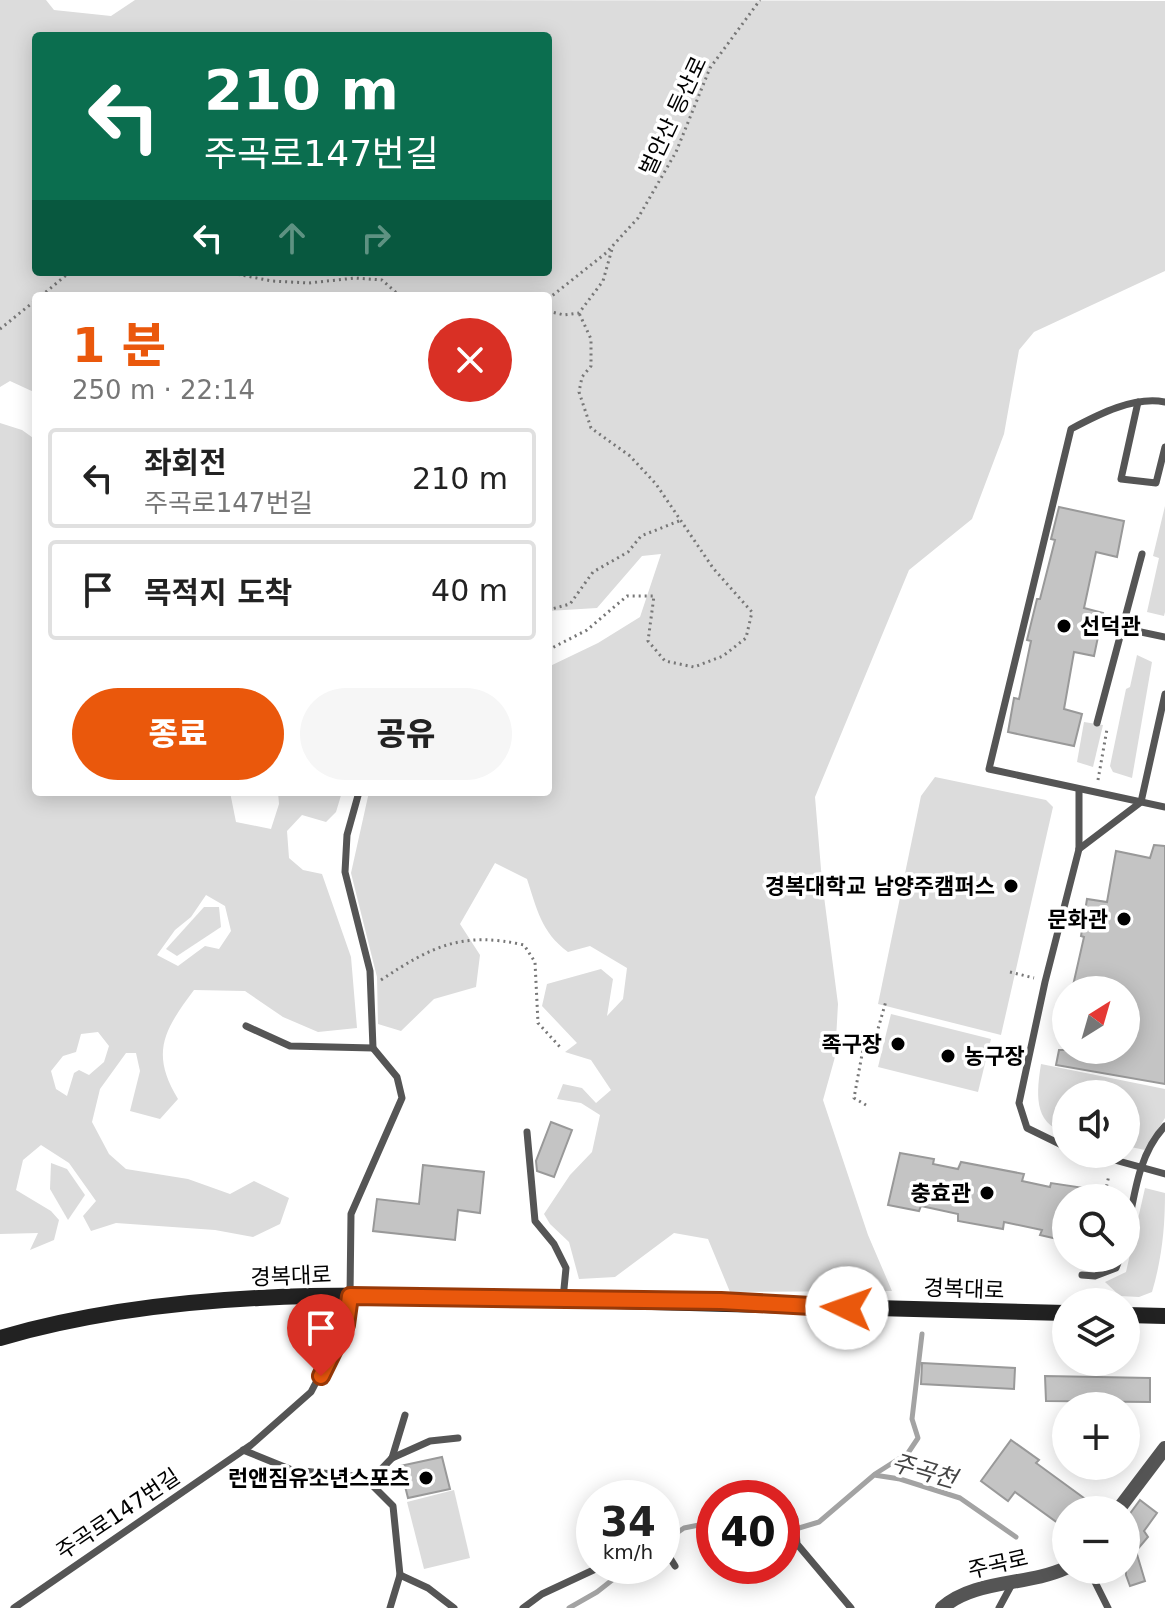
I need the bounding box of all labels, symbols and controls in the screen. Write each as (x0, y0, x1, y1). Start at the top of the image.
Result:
street label: 벌안산 등산로 (635, 53, 711, 179)
text: 210 m (204, 57, 399, 122)
icon: left (72, 64, 176, 168)
text: 주곡로147번길 (204, 133, 438, 174)
icon: left (186, 216, 230, 260)
icon: ahead (270, 216, 314, 260)
icon: right (354, 216, 398, 260)
text: 1 분 (72, 317, 166, 373)
button: close (428, 318, 512, 402)
text: 250 m · 22:14 (72, 375, 255, 405)
text: 좌회전 (144, 445, 227, 480)
icon: left (76, 456, 120, 500)
text: 210 m (412, 461, 508, 496)
text: 주곡로147번길 (144, 488, 313, 518)
icon: arrive (76, 568, 120, 612)
text: 40 m (431, 573, 508, 608)
text: 목적지 도착 (144, 575, 292, 610)
place label: 선덕관 (1080, 614, 1141, 639)
marker: 선덕관 (1055, 617, 1073, 635)
button: 종료 (72, 688, 284, 780)
button: 공유 (300, 688, 512, 780)
place label: 경복대학교 남양주캠퍼스 (765, 874, 995, 899)
marker: 경복대학교 남양주캠퍼스 (1002, 877, 1020, 895)
place label: 문화관 (1047, 907, 1108, 932)
marker: 문화관 (1115, 910, 1133, 928)
north arrow (1052, 976, 1140, 1064)
map controls (1052, 976, 1140, 1584)
place label: 족구장 (821, 1032, 882, 1057)
marker: 족구장 (889, 1035, 907, 1053)
place label: 농구장 (964, 1044, 1025, 1069)
marker: 농구장 (939, 1047, 957, 1065)
button: sound (1052, 1080, 1140, 1168)
place label: 충효관 (910, 1181, 971, 1206)
marker: 충효관 (978, 1184, 996, 1202)
button: search (1052, 1184, 1140, 1272)
street label: 경복대로 (250, 1262, 332, 1290)
position arrow (805, 1266, 889, 1350)
street label: 경복대로 (923, 1275, 1005, 1303)
button: layers (1052, 1288, 1140, 1376)
pin (287, 1294, 355, 1376)
icon: arrive (299, 1306, 343, 1350)
button: + (1052, 1392, 1140, 1480)
water label: 주곡천 (888, 1448, 962, 1494)
street label: 주곡로147번길 (52, 1464, 184, 1564)
place label: 런앤짐유소년스포츠 (228, 1466, 410, 1491)
marker: 런앤짐유소년스포츠 (417, 1469, 435, 1487)
speed limit sign: 40 (696, 1480, 800, 1584)
button: − (1052, 1496, 1140, 1584)
text: 34 (600, 1499, 656, 1545)
text: km/h (603, 1540, 653, 1564)
street label: 주곡로 (966, 1545, 1030, 1583)

